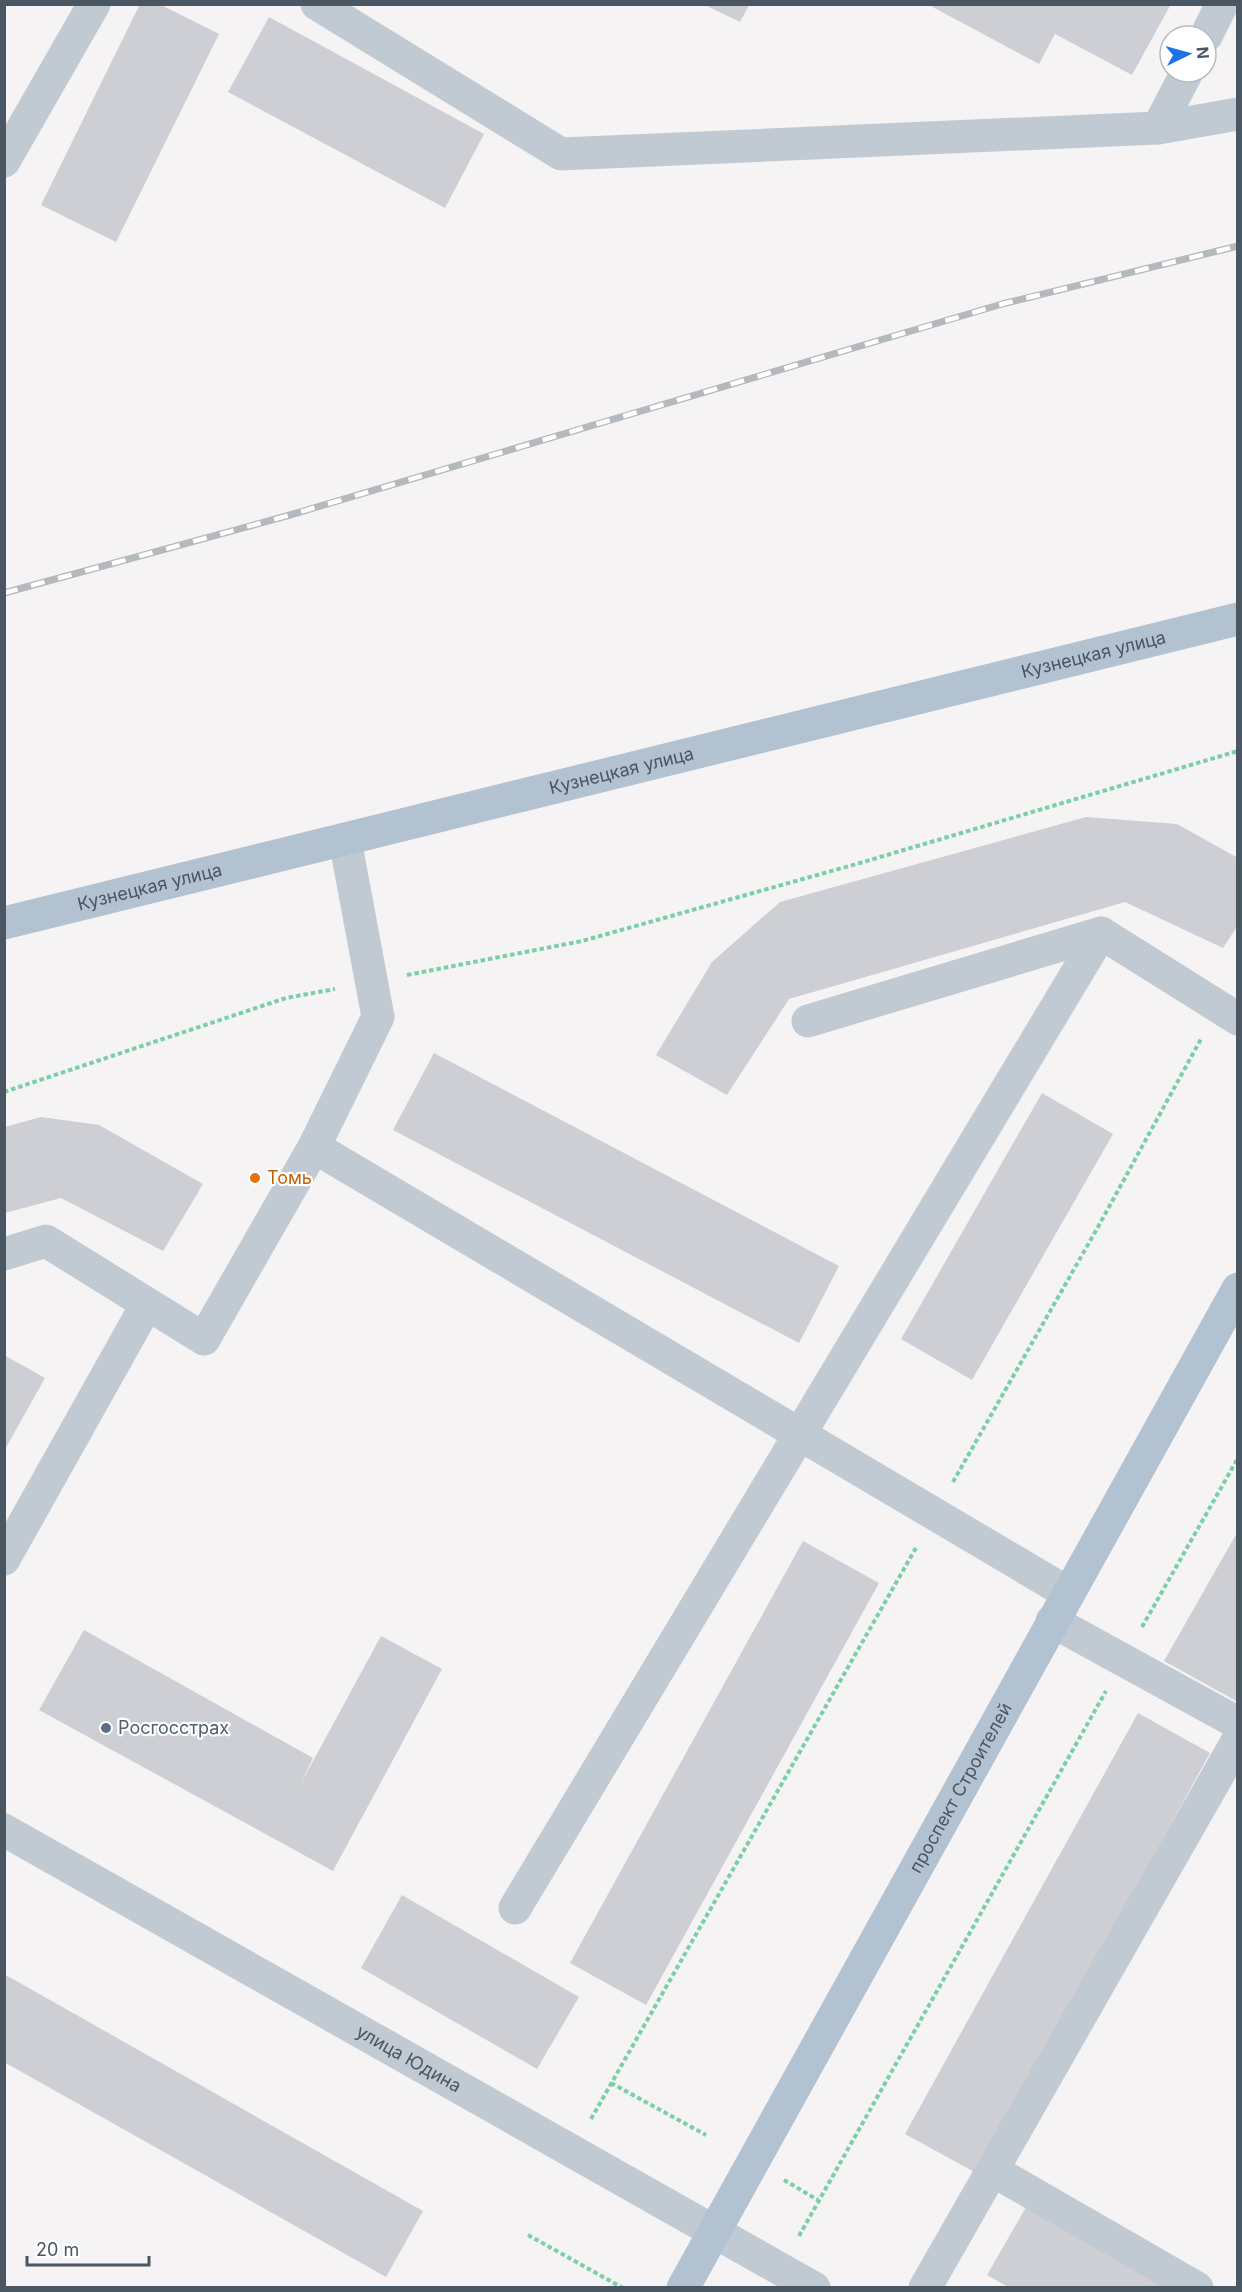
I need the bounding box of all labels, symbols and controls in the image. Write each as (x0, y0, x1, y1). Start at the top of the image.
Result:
north arrow (1158, 24, 1218, 84)
text: N (1192, 46, 1213, 60)
street label: Кузнецкая улица (1019, 626, 1168, 682)
street label: Кузнецкая улица (547, 742, 696, 798)
street label: Кузнецкая улица (75, 859, 224, 915)
place label: Томь (267, 1167, 312, 1188)
marker: Томь (248, 1171, 262, 1185)
street label: проспект Строителей (905, 1699, 1016, 1877)
place label: Росгосстрах (118, 1717, 229, 1738)
marker: Росгосстрах (99, 1721, 113, 1735)
street label: улица Юдина (353, 2020, 465, 2096)
scale bar (27, 2229, 148, 2267)
text: 20 m (36, 2239, 79, 2260)

